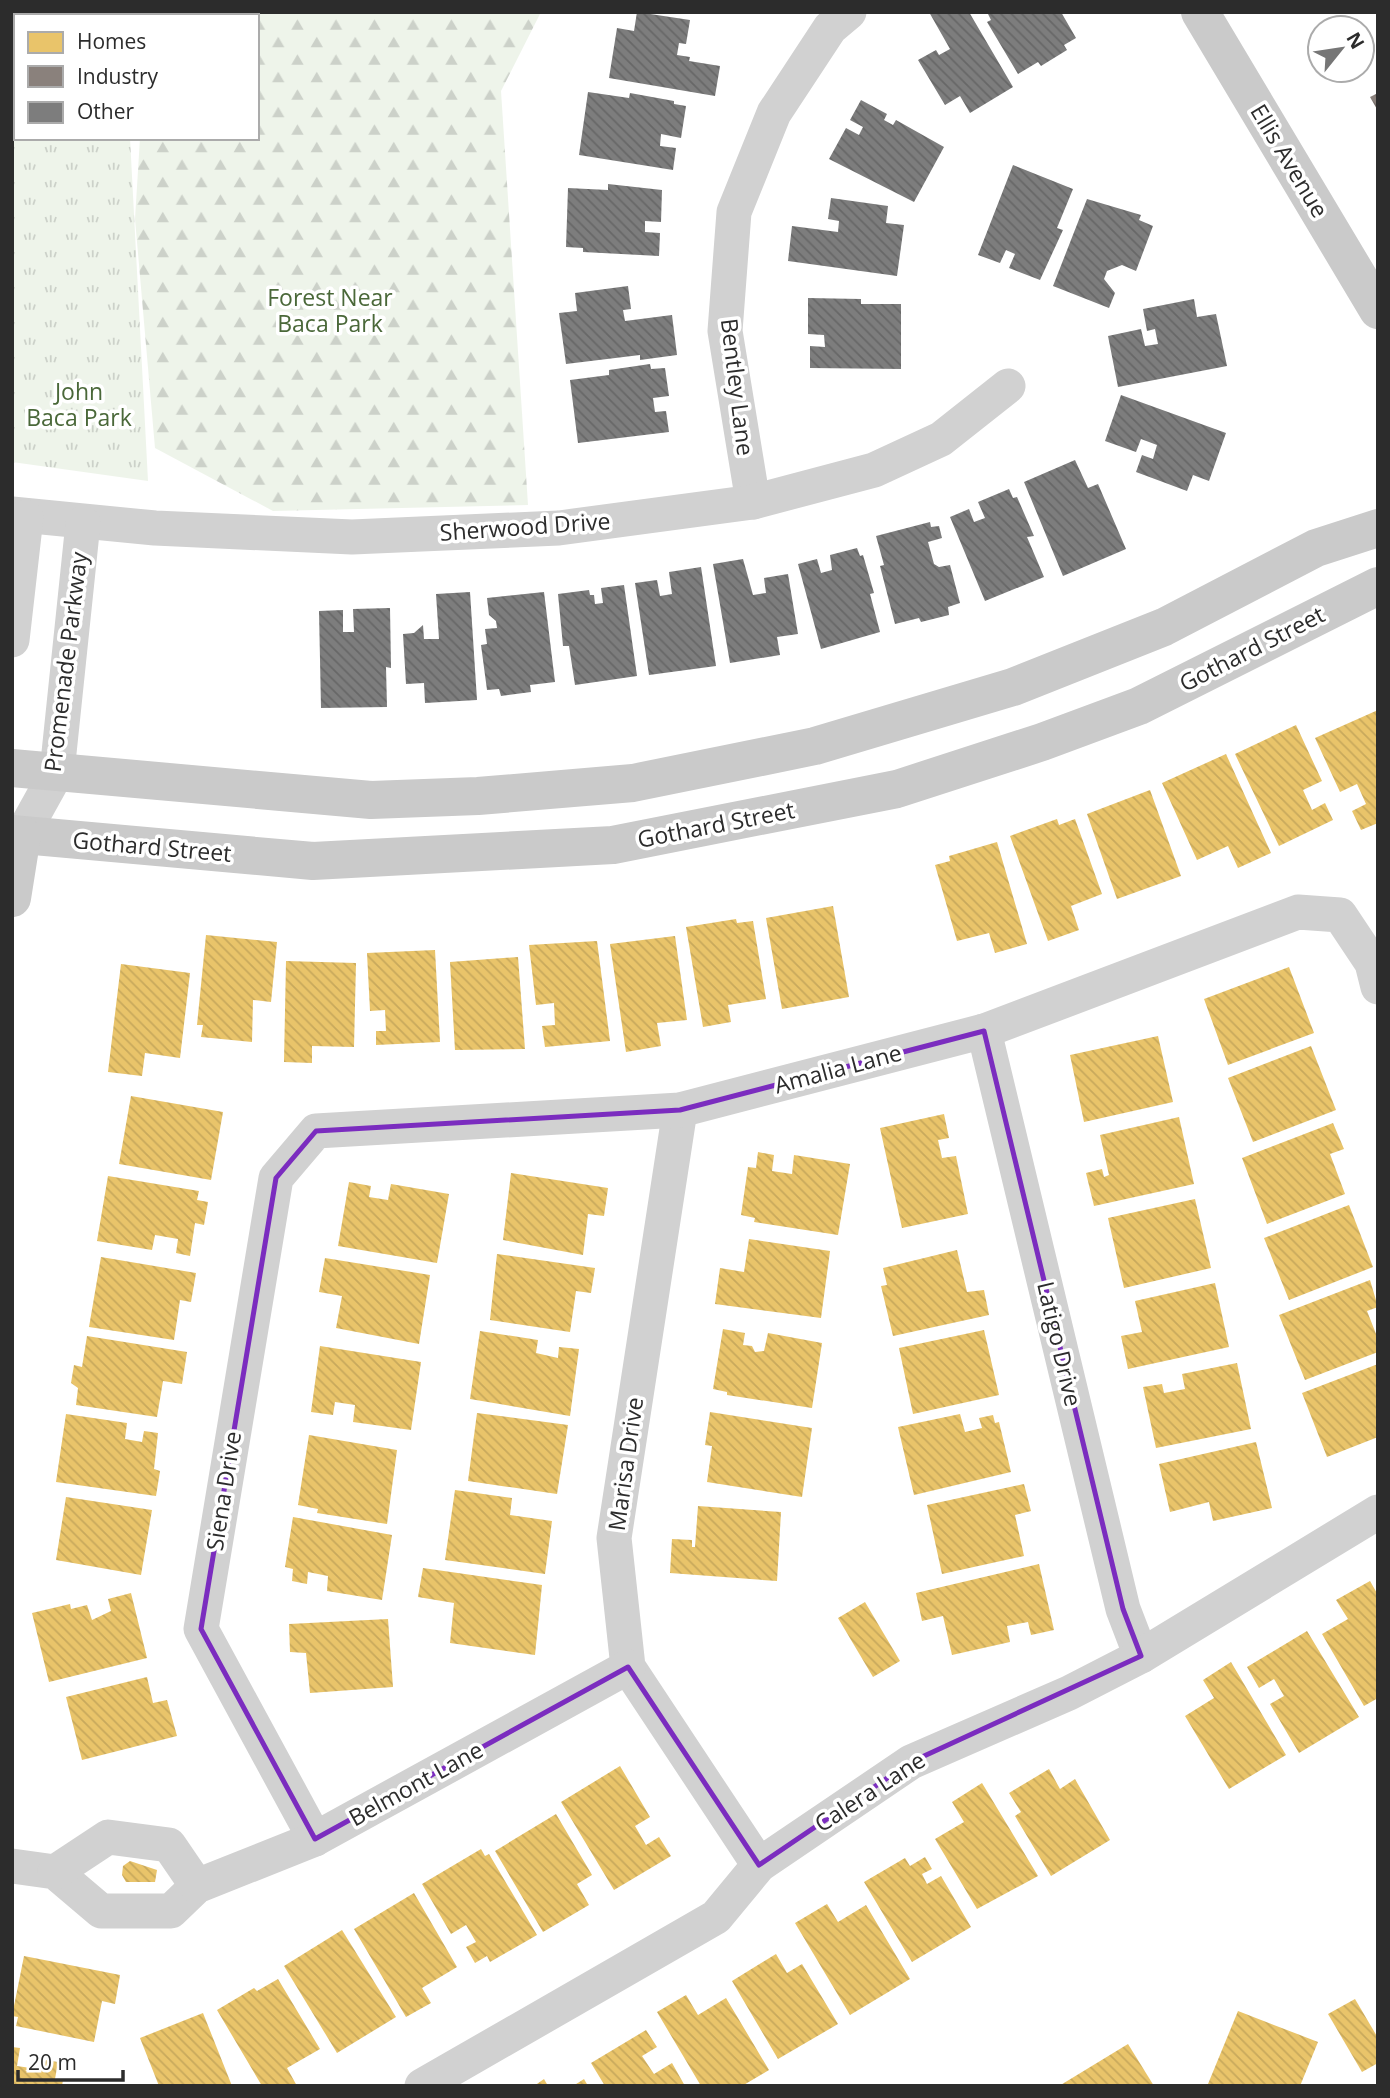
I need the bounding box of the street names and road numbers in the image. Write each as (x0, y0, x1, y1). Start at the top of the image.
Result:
street label: Ellis Avenue (1243, 98, 1336, 223)
street label: Bentley Lane (714, 316, 762, 457)
street label: Sherwood Drive (439, 504, 611, 548)
street label: Promenade Parkway (36, 550, 94, 774)
street label: Gothard Street (1173, 598, 1330, 699)
street label: Gothard Street (635, 793, 797, 855)
street label: Gothard Street (71, 823, 233, 869)
street label: Amalia Lane (770, 1036, 905, 1100)
street label: Latigo Drive (1030, 1278, 1090, 1409)
street label: Marisa Drive (600, 1395, 650, 1533)
street label: Siena Drive (198, 1429, 248, 1553)
street label: Belmont Lane (343, 1733, 488, 1833)
street label: Calera Lane (808, 1743, 931, 1839)

